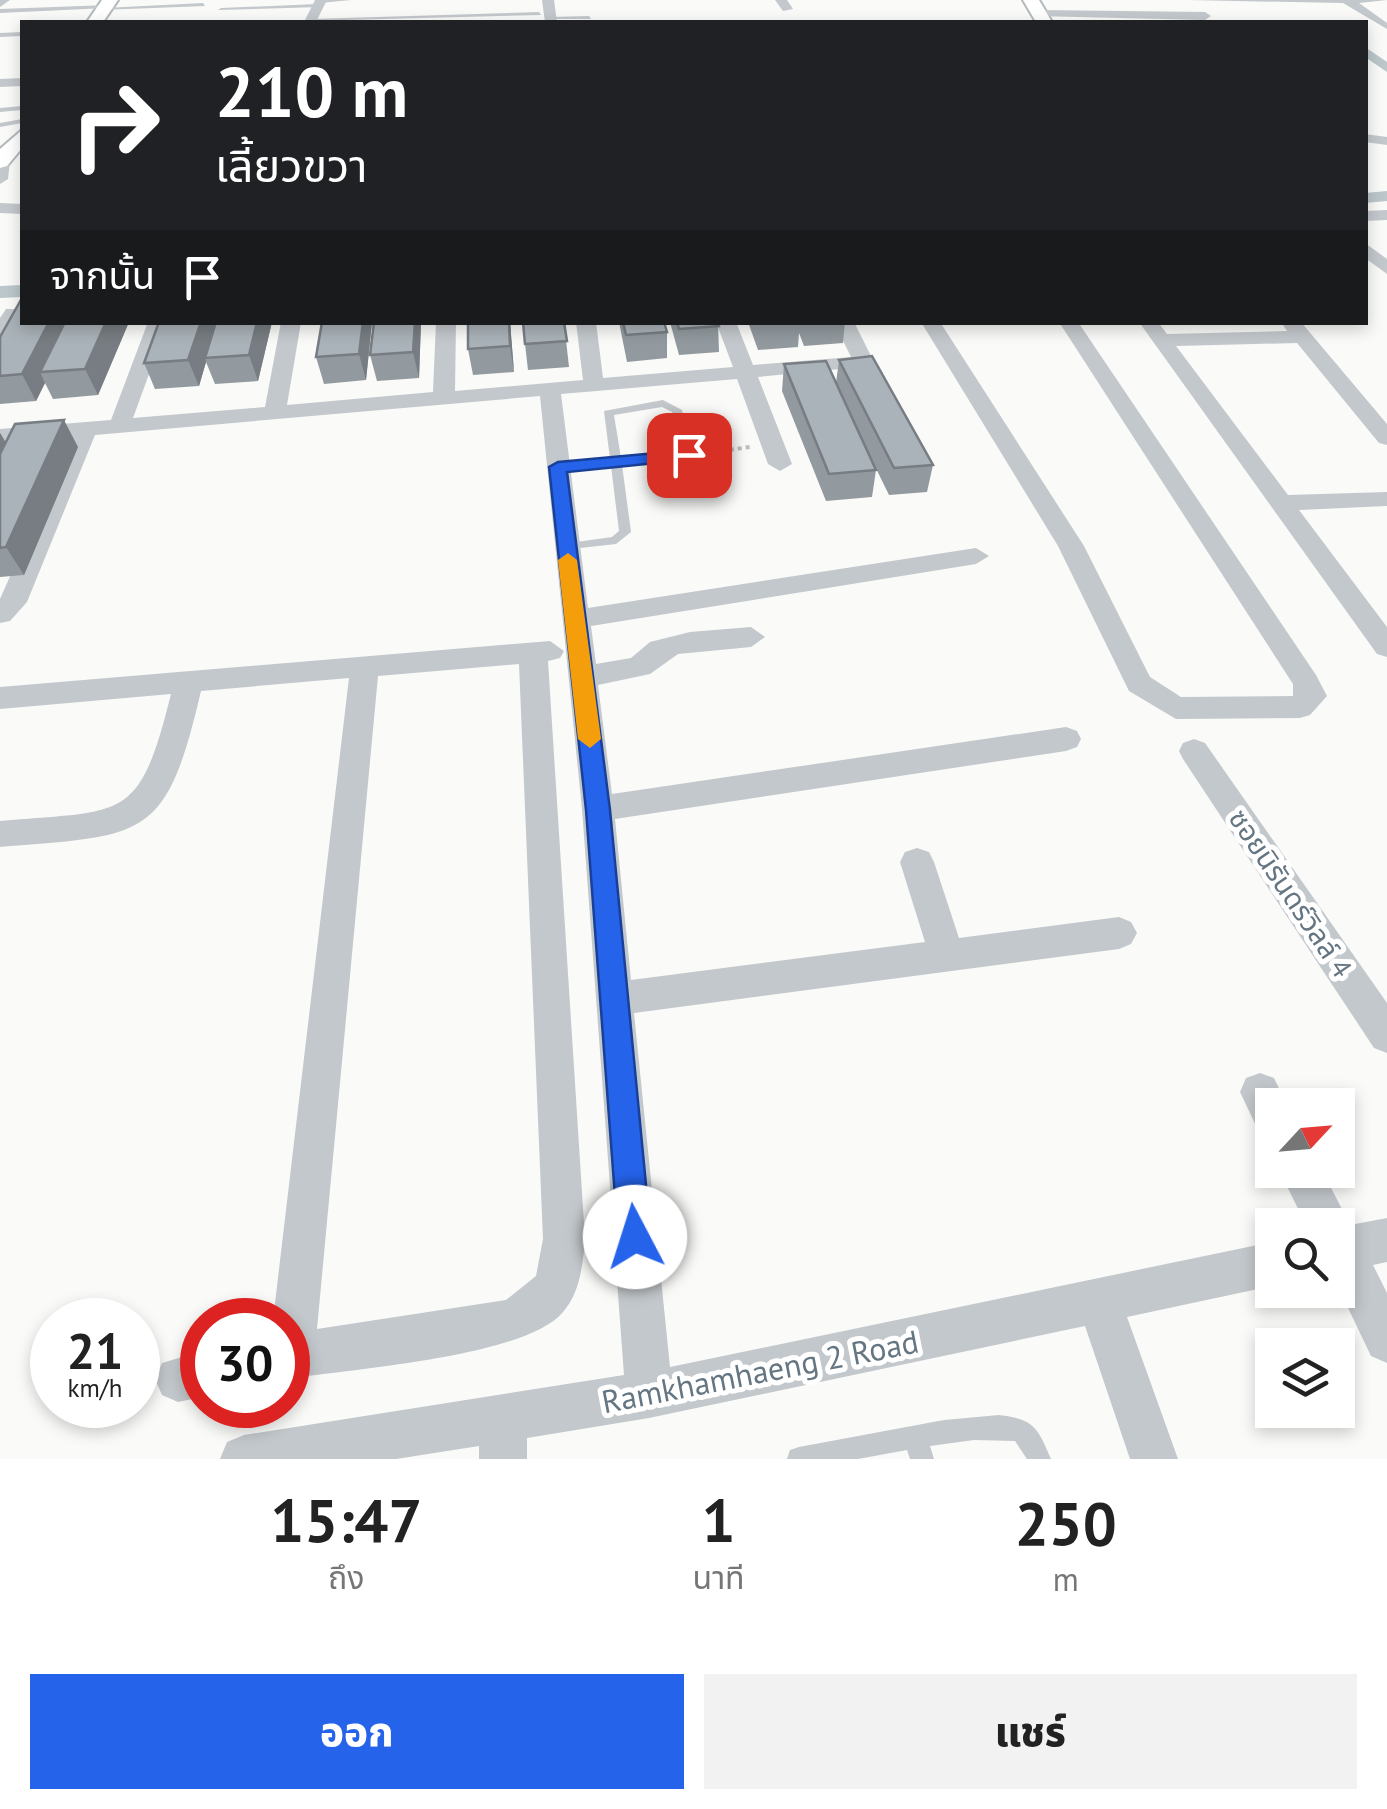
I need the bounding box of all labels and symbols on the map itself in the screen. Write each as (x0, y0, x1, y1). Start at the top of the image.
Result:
pin (647, 413, 732, 498)
street label: ซอยนิรันดร์วิลล์ 4 (1221, 802, 1361, 984)
north arrow (1255, 1088, 1355, 1188)
position arrow (583, 1185, 687, 1289)
speed limit sign: 30 (180, 1298, 310, 1428)
street label: Ramkhamhaeng 2 Road (598, 1320, 922, 1422)

